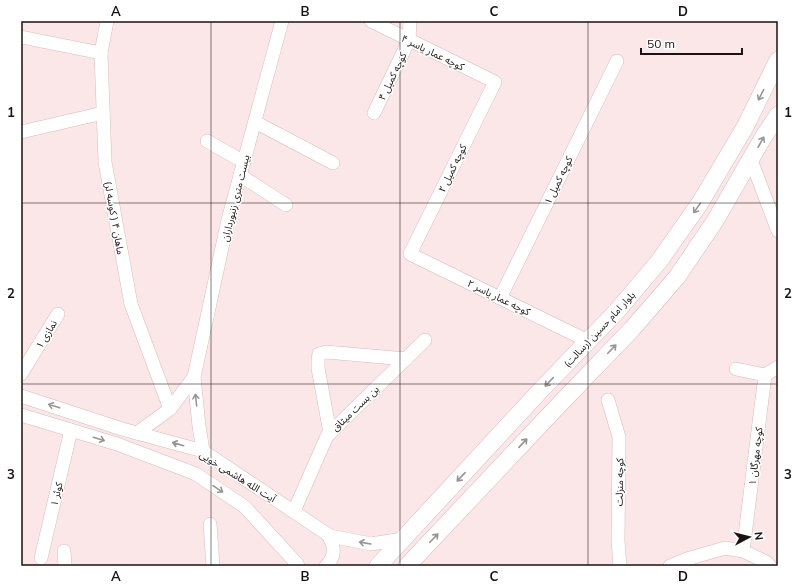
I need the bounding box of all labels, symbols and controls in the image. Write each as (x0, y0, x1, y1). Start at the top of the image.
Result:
text: A (111, 3, 121, 19)
text: B (301, 3, 310, 19)
text: C (490, 3, 499, 19)
text: D (678, 3, 688, 19)
scale bar (641, 30, 742, 56)
street label: کوچه عمار یاسر ۴ (399, 32, 467, 74)
text: 50 m (647, 36, 675, 51)
street label: کوچه کمیل ۴ (375, 49, 410, 102)
one-way arrow (757, 89, 764, 101)
text: 1 (7, 104, 15, 120)
text: 1 (784, 104, 792, 120)
one-way arrow (757, 136, 765, 148)
street label: کوچه کمیل ۲ (435, 141, 470, 194)
street label: بیست متری زنبورداران (218, 153, 253, 243)
street label: کوچه کمیل ۱ (541, 153, 576, 206)
street label: ماهان ۴ ( کوسه لر) (102, 180, 127, 256)
one-way arrow (693, 202, 701, 213)
street label: کوچه عمار یاسر ۲ (465, 277, 533, 319)
text: 2 (7, 285, 15, 301)
text: 2 (784, 285, 792, 301)
street label: بلوار امام حسین (رسالت) (561, 288, 640, 371)
street label: نمازی ۱ (33, 317, 60, 351)
one-way arrow (607, 344, 617, 354)
one-way arrow (544, 377, 554, 387)
street label: بن بست میثاق (329, 382, 382, 434)
one-way arrow (192, 394, 200, 407)
one-way arrow (48, 402, 60, 410)
street label: کوچه مهرگان ۱ (745, 425, 766, 486)
one-way arrow (92, 436, 105, 443)
one-way arrow (518, 438, 527, 448)
one-way arrow (172, 440, 185, 447)
street label: آیت الله هاشمی خویی (197, 448, 279, 506)
street label: کوچه منزلت (613, 457, 626, 506)
text: 3 (7, 466, 15, 482)
text: 3 (784, 466, 792, 482)
one-way arrow (456, 472, 466, 482)
street label: کوثر ۱ (47, 480, 66, 507)
one-way arrow (212, 485, 224, 493)
north arrow (729, 517, 769, 557)
text: N (751, 531, 766, 541)
one-way arrow (429, 533, 438, 543)
one-way arrow (359, 538, 372, 546)
text: A (111, 568, 121, 584)
text: B (301, 568, 310, 584)
text: C (490, 568, 499, 584)
text: D (678, 568, 688, 584)

